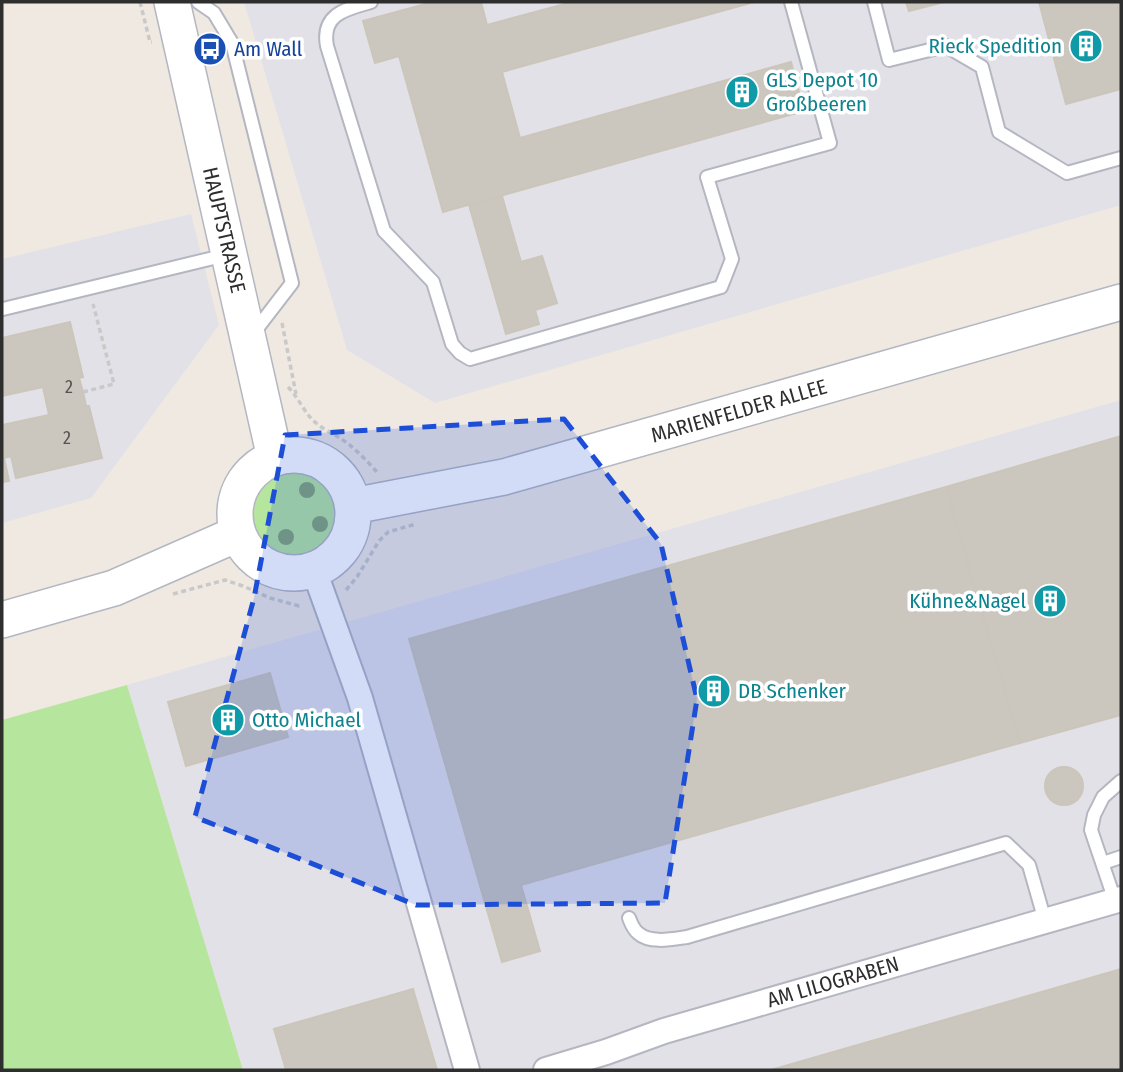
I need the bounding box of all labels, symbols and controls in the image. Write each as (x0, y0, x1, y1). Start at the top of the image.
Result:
building icon: Rieck Spedition (1067, 27, 1105, 65)
bus stop icon: Am Wall (191, 30, 229, 68)
place label: Rieck Spedition (928, 33, 1062, 59)
place label: Am Wall (234, 36, 303, 62)
place label: GLS Depot 10 Großbeeren (766, 67, 878, 117)
building icon: GLS Depot 10 Großbeeren (723, 73, 761, 111)
street label: HAUPTSTRASSE (197, 165, 251, 296)
street label: MARIENFELDER ALLEE (648, 373, 830, 449)
house number: 2 (65, 376, 73, 398)
house number: 2 (63, 427, 71, 449)
building icon: Kühne&Nagel (1031, 582, 1069, 620)
place label: Kühne&Nagel (909, 588, 1026, 614)
building icon: DB Schenker (695, 672, 733, 710)
place label: DB Schenker (738, 678, 847, 704)
building icon: Otto Michael (209, 701, 247, 739)
place label: Otto Michael (252, 707, 362, 733)
street label: AM LILOGRABEN (764, 951, 902, 1013)

